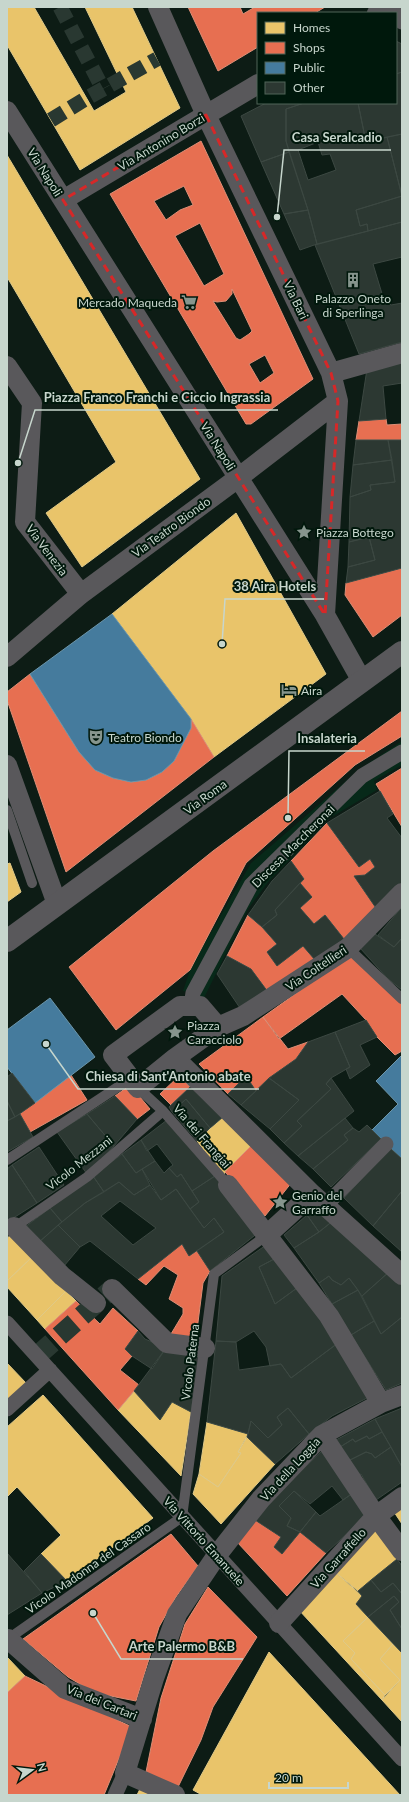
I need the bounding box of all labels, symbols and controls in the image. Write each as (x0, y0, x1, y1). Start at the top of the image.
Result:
legend (257, 12, 397, 104)
text: Homes (293, 20, 330, 35)
text: Shops (293, 40, 325, 55)
text: Public (293, 60, 325, 75)
text: Other (293, 80, 325, 95)
street label: Via Antonino Borzi (115, 110, 207, 174)
callout: Casa Seralcadio (284, 125, 391, 150)
text: Casa Seralcadio (292, 129, 383, 145)
street label: Via Napoli (24, 145, 66, 199)
building icon: Palazzo Oneto di Sperlinga (344, 271, 362, 289)
street label: Via Bari (280, 278, 312, 322)
place label: Palazzo Oneto di Sperlinga (315, 291, 391, 320)
supermarket icon: Mercado Maqueda (180, 293, 198, 311)
place label: Mercado Maqueda (78, 295, 177, 310)
callout: Piazza Franco Franchi e Ciccio Ingrassia (35, 385, 278, 410)
text: Piazza Franco Franchi e Ciccio Ingrassia (44, 389, 270, 405)
street label: Via Napoli (197, 419, 239, 473)
street label: Via Teatro Biondo (129, 493, 213, 561)
street label: Via Venezia (23, 521, 71, 579)
place icon: Piazza Bottego (295, 523, 313, 541)
place label: Piazza Bottego (316, 525, 394, 540)
callout: 38 Aira Hotels (225, 574, 324, 599)
text: 38 Aira Hotels (234, 578, 317, 594)
hotel icon: Aira (280, 681, 298, 699)
place label: Aira (301, 683, 322, 698)
callout: Insalateria (289, 726, 365, 751)
theatre icon: Teatro Biondo (87, 728, 105, 746)
place label: Teatro Biondo (108, 730, 182, 745)
text: Insalateria (297, 730, 357, 746)
street label: Via Roma (180, 776, 230, 818)
street label: Discesa Maccheronai (248, 801, 338, 891)
street label: Via Coltellieri (283, 942, 349, 994)
place label: Piazza Caracciolo (187, 1018, 242, 1047)
place icon: Piazza Caracciolo (166, 1023, 184, 1041)
callout: Chiesa di Sant'Antonio abate (78, 1064, 259, 1089)
text: Chiesa di Sant'Antonio abate (85, 1068, 251, 1084)
street label: Via dei Frangiai (170, 1101, 234, 1171)
street label: Vicolo Mezzani (43, 1132, 115, 1193)
place label: Genio del Garraffo (292, 1188, 342, 1217)
place icon: Genio del Garraffo (271, 1193, 289, 1211)
street label: Vicolo Paterna (178, 1323, 202, 1401)
street label: Via della Loggia (257, 1434, 323, 1504)
street label: Via Vittorio Emanuele (160, 1494, 248, 1588)
street label: Vicolo Madonna del Cassaro (23, 1519, 154, 1617)
street label: Via Garraffello (307, 1525, 369, 1591)
callout: Arte Palermo B&B (121, 1634, 243, 1659)
text: Arte Palermo B&B (128, 1638, 236, 1654)
street label: Via dei Cartari (64, 1681, 140, 1723)
north arrow (12, 1750, 52, 1790)
text: N (35, 1762, 50, 1773)
scale bar (269, 1764, 348, 1790)
text: 20 m (275, 1770, 302, 1785)

